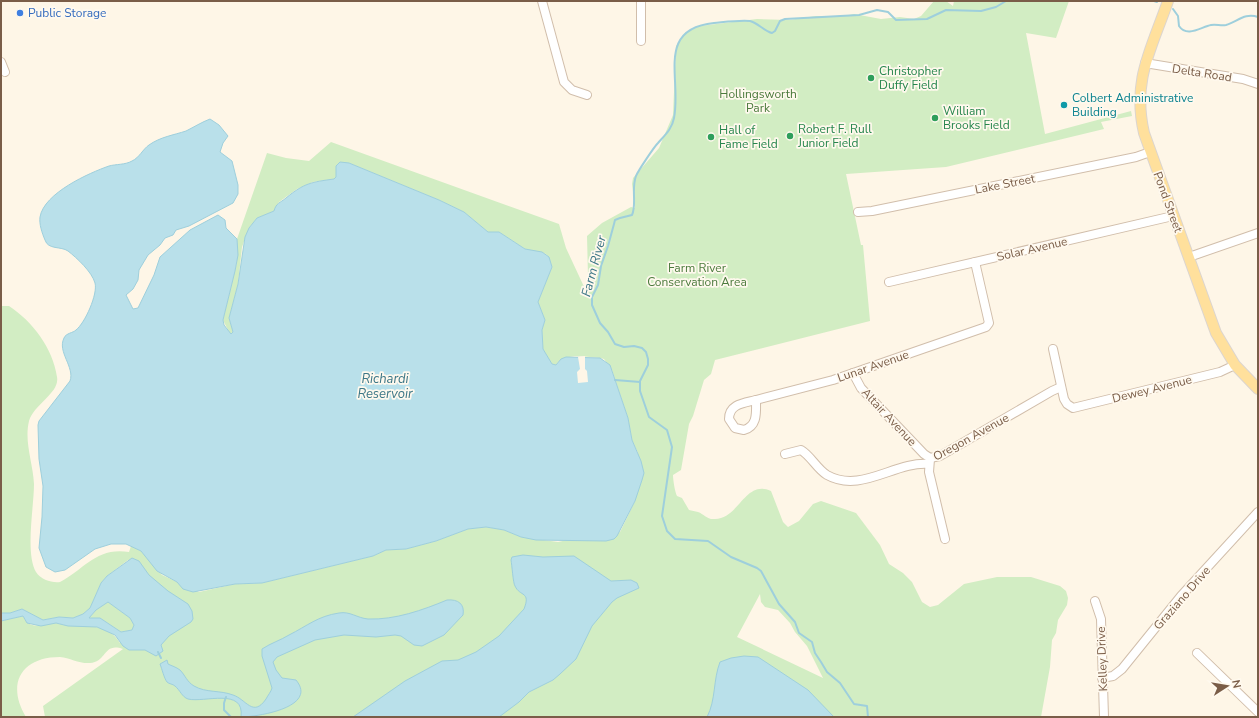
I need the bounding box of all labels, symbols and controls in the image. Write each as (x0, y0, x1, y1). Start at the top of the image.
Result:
place label: Public Storage (28, 5, 106, 21)
marker: Public Storage (15, 8, 25, 18)
street label: Delta Road (1171, 60, 1233, 86)
place label: Christopher Duffy Field (879, 63, 943, 93)
marker: Christopher Duffy Field (866, 73, 876, 83)
park label: Hollingsworth Park (719, 86, 797, 116)
place label: Colbert Administrative Building (1072, 90, 1193, 120)
marker: Colbert Administrative Building (1059, 100, 1069, 110)
place label: William Brooks Field (943, 103, 1010, 133)
marker: William Brooks Field (930, 113, 940, 123)
place label: Robert F. Rull Junior Field (797, 121, 872, 151)
place label: Hall of Fame Field (719, 122, 778, 152)
marker: Robert F. Rull Junior Field (785, 131, 795, 141)
marker: Hall of Fame Field (706, 132, 716, 142)
street label: Pond Street (1150, 169, 1187, 235)
street label: Lake Street (974, 170, 1037, 198)
water label: Farm River (577, 233, 611, 299)
street label: Solar Avenue (995, 233, 1069, 265)
park label: Farm River Conservation Area (647, 260, 747, 290)
street label: Lunar Avenue (835, 346, 911, 386)
water label: Richardi Reservoir (357, 370, 413, 403)
street label: Dewey Avenue (1110, 371, 1194, 407)
street label: Altair Avenue (858, 385, 920, 449)
street label: Oregon Avenue (930, 410, 1012, 464)
street label: Graziano Drive (1150, 563, 1214, 633)
street label: Kelley Drive (1093, 626, 1111, 692)
north arrow (1207, 666, 1247, 706)
text: N (1228, 678, 1244, 690)

